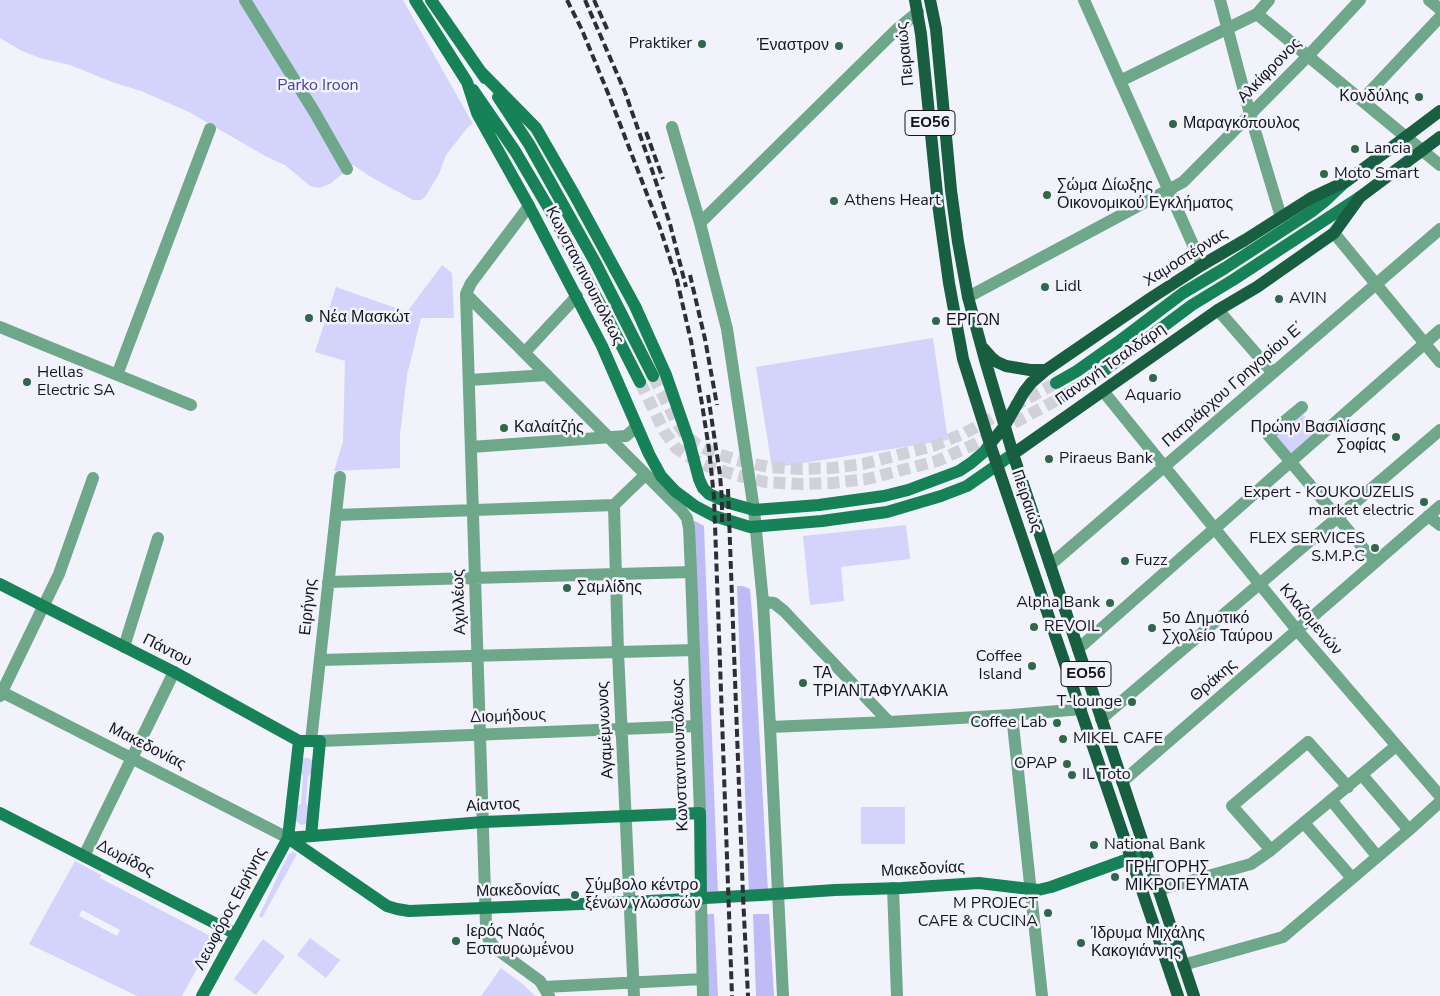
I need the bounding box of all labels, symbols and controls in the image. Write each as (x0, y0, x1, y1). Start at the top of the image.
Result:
street label: Πειραιώς (893, 21, 919, 87)
place label: Praktiker (629, 34, 692, 54)
street label: Αλκίφρονος (1234, 34, 1306, 108)
place label: Έναστρον (757, 36, 829, 56)
marker: Praktiker (696, 38, 708, 50)
marker: Έναστρον (833, 40, 845, 52)
park label: Parko Iroon (277, 76, 359, 96)
place label: Κονδύλης (1339, 87, 1409, 107)
marker: Κονδύλης (1413, 91, 1425, 103)
road number: ΕΟ56 (905, 110, 955, 136)
place label: Μαραγκόπουλος (1183, 114, 1300, 134)
marker: Μαραγκόπουλος (1167, 118, 1179, 130)
place label: Lancia (1365, 139, 1411, 159)
marker: Lancia (1349, 143, 1361, 155)
place label: Moto Smart (1334, 164, 1419, 184)
marker: Moto Smart (1318, 168, 1330, 180)
place label: Σώμα Δίωξης Οικονομικού Εγκλήματος (1057, 176, 1233, 214)
marker: Σώμα Δίωξης Οικονομικού Εγκλήματος (1041, 189, 1053, 201)
place label: Athens Heart (844, 191, 940, 211)
marker: Athens Heart (828, 195, 840, 207)
street label: Κωνσταντινουπόλεως (541, 203, 627, 349)
street label: Χαμοστέρνας (1141, 225, 1231, 291)
place label: Lidl (1055, 277, 1081, 297)
marker: Lidl (1039, 281, 1051, 293)
place label: AVIN (1289, 289, 1327, 309)
marker: AVIN (1273, 293, 1285, 305)
place label: Νέα Μασκώτ (319, 308, 410, 328)
place label: ΕΡΓΩΝ (946, 311, 1000, 331)
marker: Νέα Μασκώτ (303, 312, 315, 324)
marker: ΕΡΓΩΝ (930, 315, 942, 327)
street label: Πατριάρχου Γρηγορίου Ε΄ (1159, 318, 1309, 452)
street label: Παναγή Τσαλδάρη (1052, 320, 1170, 410)
place label: Hellas Electric SA (37, 363, 115, 401)
marker: Aquario (1147, 372, 1159, 384)
marker: Hellas Electric SA (21, 376, 33, 388)
place label: Aquario (1125, 386, 1181, 406)
place label: Καλαίτζής (514, 418, 584, 438)
place label: Πρώην Βασιλίσσης Σοφίας (1251, 418, 1386, 456)
marker: Καλαίτζής (498, 422, 510, 434)
marker: Πρώην Βασιλίσσης Σοφίας (1390, 431, 1402, 443)
place label: Piraeus Bank (1059, 449, 1153, 469)
marker: Piraeus Bank (1043, 453, 1055, 465)
street label: Πειραιώς (1006, 467, 1046, 535)
place label: Expert - KOUKOUZELIS market electric (1243, 483, 1414, 521)
marker: Expert - KOUKOUZELIS market electric (1418, 496, 1430, 508)
place label: FLEX SERVICES S.M.P.C (1249, 529, 1365, 567)
marker: FLEX SERVICES S.M.P.C (1369, 542, 1381, 554)
place label: Fuzz (1135, 551, 1167, 571)
marker: Fuzz (1119, 555, 1131, 567)
street label: Αχιλλέως (449, 569, 471, 635)
street label: Ειρήνης (296, 578, 322, 636)
place label: Σαμλίδης (577, 578, 642, 598)
street label: Κλαζομενών (1275, 580, 1345, 660)
marker: Σαμλίδης (561, 582, 573, 594)
place label: Alpha Bank (1016, 593, 1100, 613)
marker: Alpha Bank (1104, 597, 1116, 609)
place label: 5ο Δημοτικό Σχολείο Ταύρου (1162, 609, 1273, 647)
place label: REVOIL (1044, 617, 1100, 637)
marker: REVOIL (1028, 621, 1040, 633)
marker: 5ο Δημοτικό Σχολείο Ταύρου (1146, 622, 1158, 634)
street label: Πάντου (139, 631, 195, 671)
place label: Coffee Island (976, 647, 1022, 685)
street label: Θράκης (1187, 656, 1241, 706)
marker: Coffee Island (1026, 660, 1038, 672)
road number: ΕΟ56 (1061, 662, 1111, 686)
place label: ΤΑ ΤΡΙΑΝΤΑΦΥΛΑΚΙΑ (813, 664, 948, 702)
marker: ΤΑ ΤΡΙΑΝΤΑΦΥΛΑΚΙΑ (797, 677, 809, 689)
street label: Κωνσταντινουπόλεως (669, 678, 693, 832)
street label: Αγαμέμνωνος (594, 681, 618, 779)
place label: T-lounge (1057, 692, 1122, 712)
marker: T-lounge (1126, 696, 1138, 708)
street label: Διομήδους (470, 706, 546, 728)
place label: Coffee Lab (970, 713, 1047, 733)
marker: Coffee Lab (1051, 717, 1063, 729)
street label: Μακεδονίας (105, 719, 189, 775)
place label: MIKEL CAFE (1073, 729, 1163, 749)
marker: MIKEL CAFE (1057, 733, 1069, 745)
place label: OPAP (1014, 754, 1057, 774)
marker: OPAP (1061, 758, 1073, 770)
place label: IL Toto (1082, 765, 1131, 785)
marker: IL Toto (1066, 769, 1078, 781)
street label: Αίαντος (465, 795, 521, 817)
place label: National Bank (1104, 835, 1205, 855)
street label: Δωρίδος (93, 836, 157, 882)
marker: National Bank (1088, 839, 1100, 851)
street label: Λεωφόρος Ειρήνης (191, 844, 271, 974)
street label: Μακεδονίας (881, 858, 965, 882)
place label: ΓΡΗΓΟΡΗΣ ΜΙΚΡΟΓΕΥΜΑΤΑ (1125, 858, 1249, 896)
marker: ΓΡΗΓΟΡΗΣ ΜΙΚΡΟΓΕΥΜΑΤΑ (1109, 871, 1121, 883)
place label: Σύμβολο κέντρο ξένων γλωσσών (585, 876, 700, 914)
street label: Μακεδονίας (476, 880, 560, 902)
marker: Σύμβολο κέντρο ξένων γλωσσών (569, 889, 581, 901)
place label: M PROJECT CAFE & CUCINA (918, 894, 1038, 932)
marker: M PROJECT CAFE & CUCINA (1042, 907, 1054, 919)
place label: Ιερός Ναός Εσταυρωμένου (466, 922, 574, 960)
place label: Ίδρυμα Μιχάλης Κακογιάννης (1091, 924, 1205, 962)
marker: Ιερός Ναός Εσταυρωμένου (450, 935, 462, 947)
marker: Ίδρυμα Μιχάλης Κακογιάννης (1075, 937, 1087, 949)

